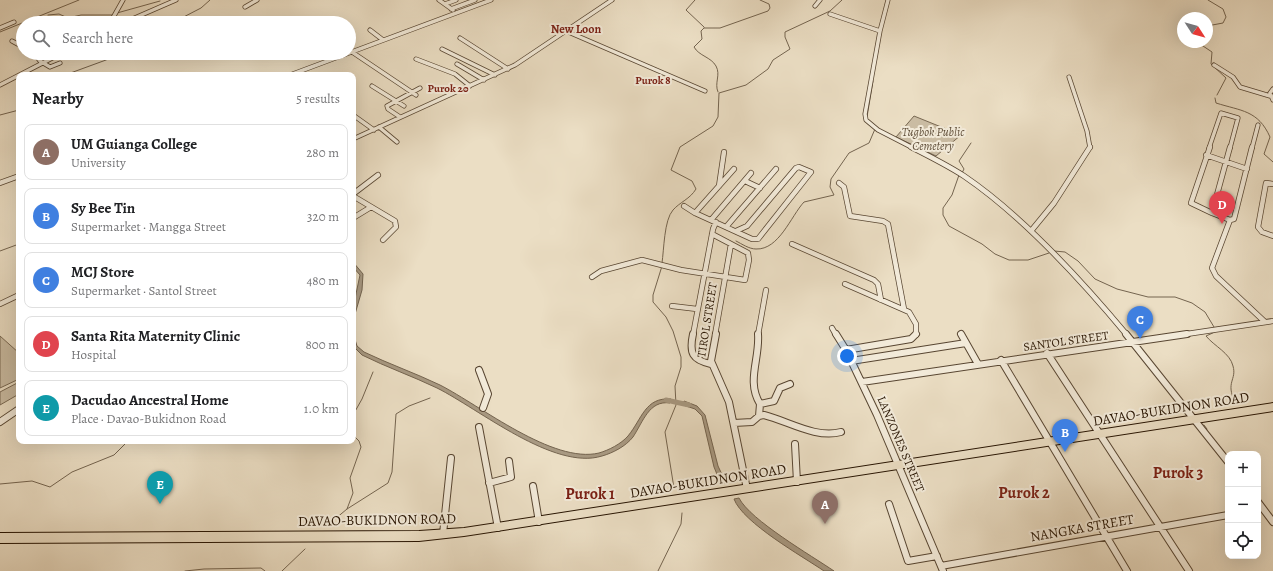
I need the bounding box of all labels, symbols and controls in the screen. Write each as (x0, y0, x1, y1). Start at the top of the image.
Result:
north arrow (1177, 12, 1213, 48)
search box (16, 16, 356, 60)
district label: New Loon (551, 21, 601, 37)
icon: search (30, 27, 52, 49)
text: Search here (62, 28, 133, 48)
district label: Purok 8 (635, 73, 671, 88)
district label: Purok 20 (428, 81, 469, 96)
text: Nearby (32, 87, 83, 110)
text: 5 results (296, 90, 340, 107)
park label: Tugbok Public Cemetery (902, 124, 965, 154)
text: UM Guianga College (71, 134, 197, 154)
text: A (42, 144, 50, 161)
text: 280 m (306, 144, 339, 161)
text: University (71, 154, 126, 171)
pin: D (1209, 191, 1235, 224)
text: Sy Bee Tin (71, 198, 135, 218)
text: B (42, 208, 50, 225)
text: 320 m (307, 208, 339, 225)
text: Supermarket · Mangga Street (71, 218, 226, 235)
text: MCJ Store (71, 262, 134, 282)
text: C (42, 272, 50, 289)
text: 480 m (306, 272, 339, 289)
street label: TIROL STREET (693, 281, 721, 359)
text: Supermarket · Santol Street (71, 282, 217, 299)
pin: C (1127, 306, 1153, 339)
text: Santa Rita Maternity Clinic (71, 326, 240, 346)
street label: SANTOL STREET (1022, 327, 1110, 355)
text: D (41, 336, 51, 353)
text: 800 m (305, 336, 339, 353)
text: Hospital (71, 346, 116, 363)
your location (837, 346, 857, 366)
street label: DAVAO-BUKIDNON ROAD (1091, 387, 1251, 431)
text: Dacudao Ancestral Home (71, 390, 229, 410)
street label: LANZONES STREET (874, 394, 929, 495)
text: E (42, 400, 50, 417)
text: 1.0 km (304, 400, 339, 417)
text: Place · Davao-Bukidnon Road (71, 410, 226, 427)
pin: B (1052, 419, 1078, 452)
map controls (1225, 451, 1261, 559)
button: + (1225, 451, 1261, 487)
street label: DAVAO-BUKIDNON ROAD (628, 459, 788, 503)
district label: Purok 3 (1153, 462, 1203, 484)
pin: E (147, 471, 173, 504)
district label: Purok 2 (998, 482, 1050, 504)
district label: Purok 1 (565, 483, 615, 505)
button: − (1225, 487, 1261, 523)
pin: A (812, 491, 838, 524)
street label: DAVAO-BUKIDNON ROAD (298, 509, 456, 531)
street label: NANGKA STREET (1029, 509, 1136, 546)
button: locate (1225, 523, 1261, 559)

